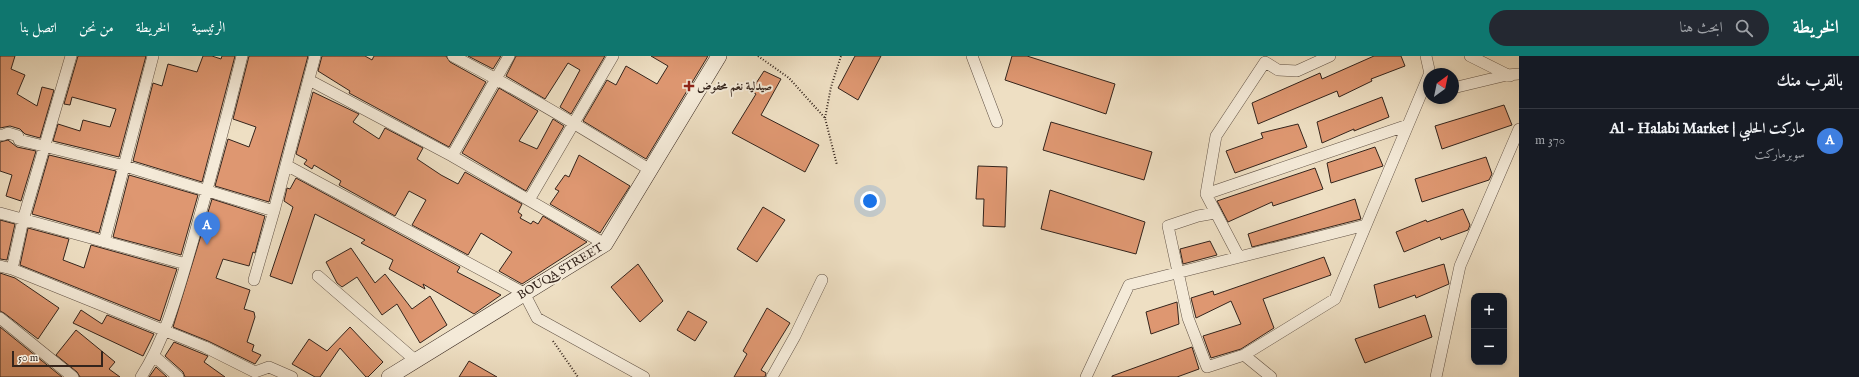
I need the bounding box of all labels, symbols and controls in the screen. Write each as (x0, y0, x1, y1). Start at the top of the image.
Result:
search box (1489, 10, 1769, 46)
text: الخريطة (1793, 16, 1839, 40)
icon: search (1733, 17, 1755, 39)
text: ابحث هنا (1679, 18, 1723, 37)
text: اتصل بنا (20, 19, 57, 37)
text: من نحن (79, 19, 114, 37)
text: الخريطة (136, 19, 170, 37)
text: الرئيسية (192, 19, 225, 37)
north arrow (1423, 68, 1459, 104)
text: بالقرب منك (1776, 71, 1843, 92)
place label: صيدلية نغم محفوض (697, 79, 772, 97)
marker: صيدلية نغم محفوض (684, 81, 694, 91)
text: ماركت الحلبي | Al - Halabi Market (1610, 119, 1805, 138)
text: 370 m (1535, 132, 1565, 149)
text: A (1826, 132, 1834, 149)
text: سوبرماركت (1755, 146, 1805, 163)
your location (860, 191, 880, 211)
pin: A (194, 212, 220, 245)
street label: BOUQA STREET (515, 240, 606, 303)
map controls (1471, 293, 1507, 365)
button: + (1471, 293, 1507, 329)
button: − (1471, 329, 1507, 365)
scale bar (12, 349, 103, 368)
text: 50 m (18, 351, 38, 365)

